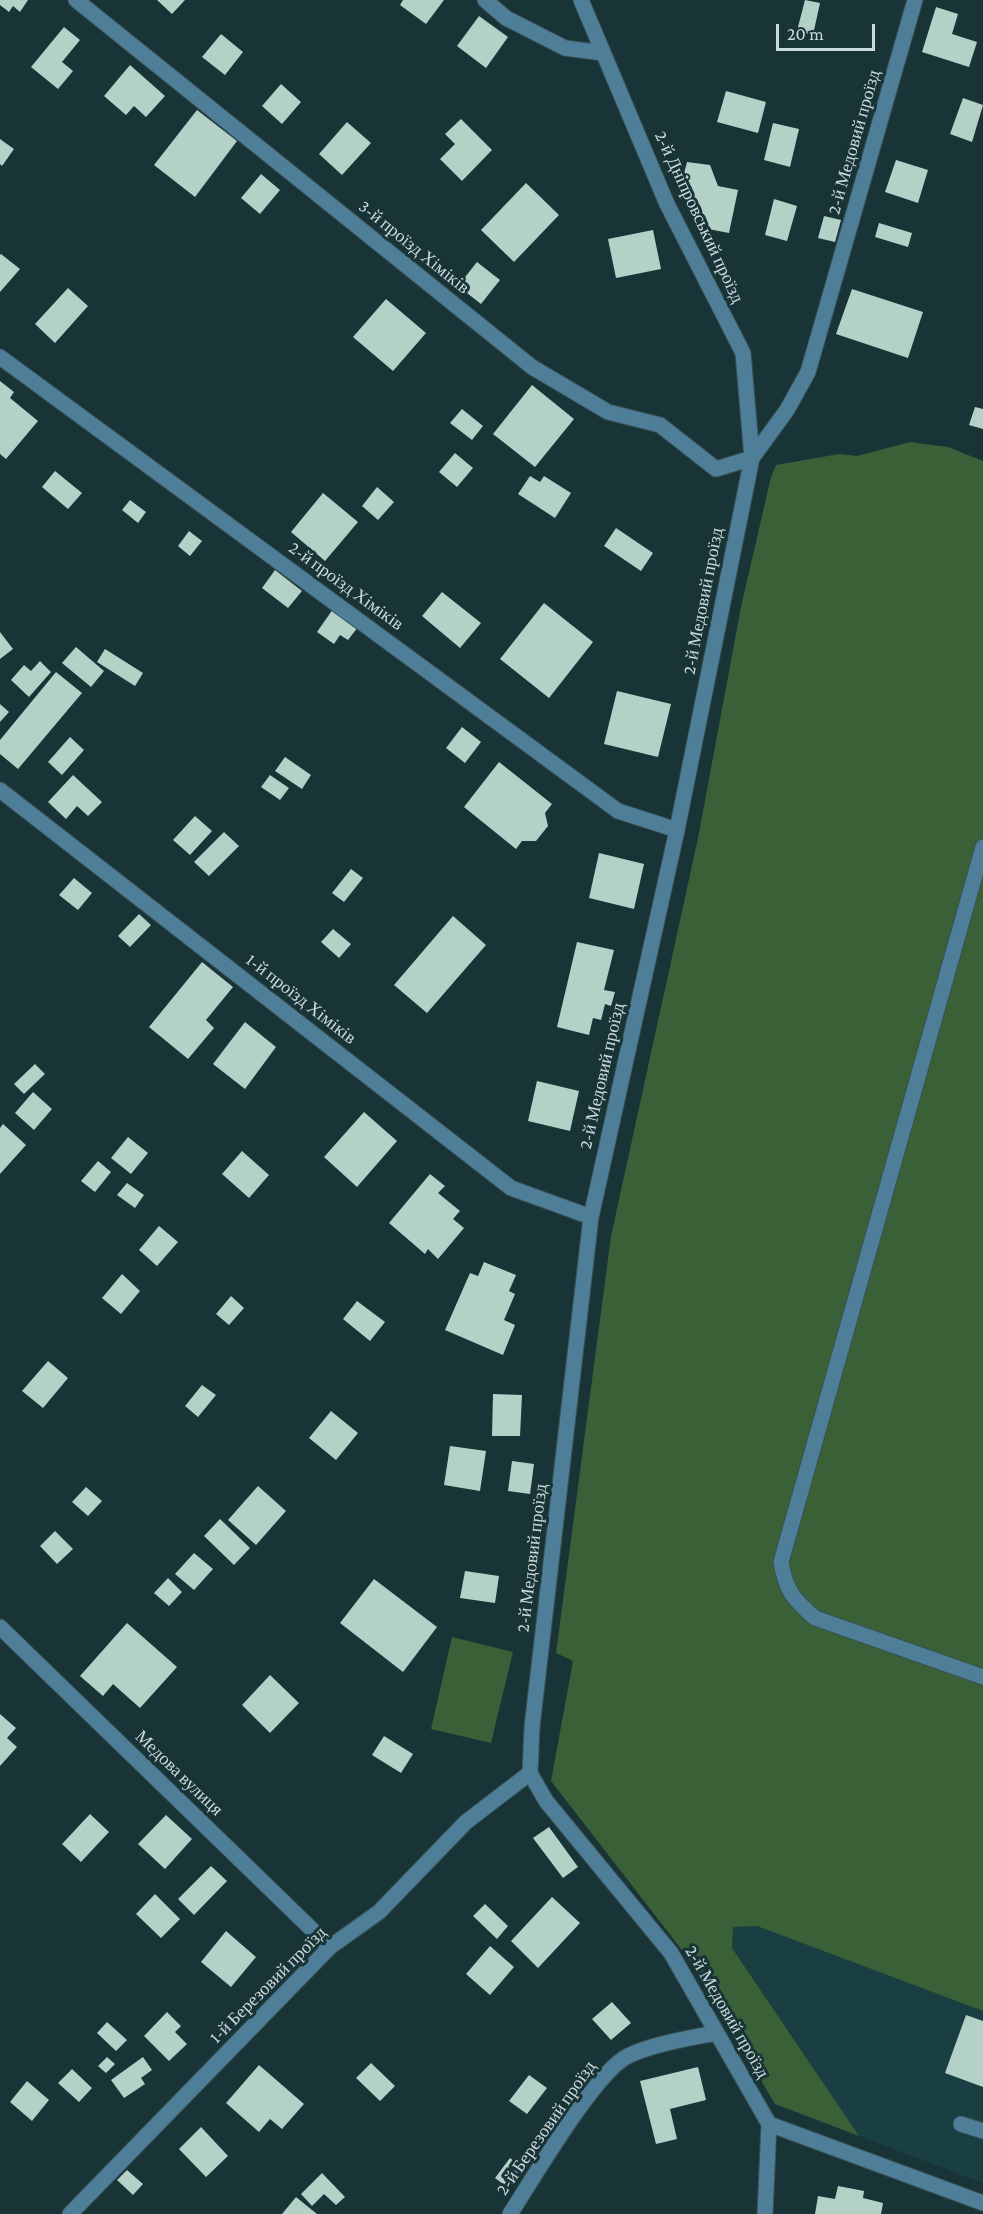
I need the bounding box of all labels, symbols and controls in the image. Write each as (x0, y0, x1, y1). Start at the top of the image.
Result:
scale bar (779, 12, 878, 50)
text: 20 m (787, 24, 824, 44)
street label: 2-й Медовий проїзд (823, 67, 885, 217)
street label: 2-й Дніпровський проїзд (650, 128, 748, 306)
street label: 3-й проїзд Хіміків (354, 196, 474, 298)
street label: 2-й Медовий проїзд (678, 526, 728, 676)
street label: 2-й проїзд Хіміків (284, 537, 408, 635)
street label: 1-й проїзд Хіміків (242, 949, 360, 1049)
street label: 2-й Медовий проїзд (575, 1001, 629, 1151)
street label: 2-й Медовий проїзд (512, 1482, 552, 1634)
street label: Медова вулиця (131, 1726, 227, 1820)
street label: 1-й Березовий проїзд (205, 1922, 331, 2048)
street label: 2-й Медовий проїзд (680, 1942, 774, 2082)
street label: 2-й Березовий проїзд (491, 2057, 601, 2199)

